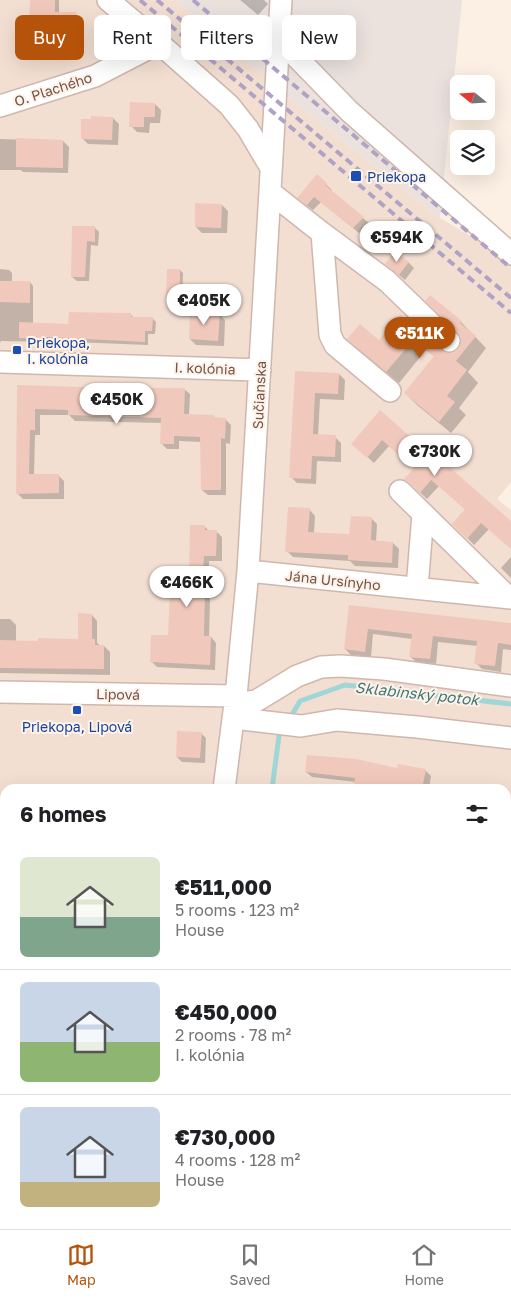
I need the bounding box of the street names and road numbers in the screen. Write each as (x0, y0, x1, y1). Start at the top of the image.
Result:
street label: O. Plachého (12, 68, 94, 110)
street label: I. kolónia (174, 358, 236, 378)
street label: Sučianska (249, 360, 269, 430)
street label: Jána Ursínyho (285, 567, 381, 593)
street label: Lipová (96, 685, 140, 703)

